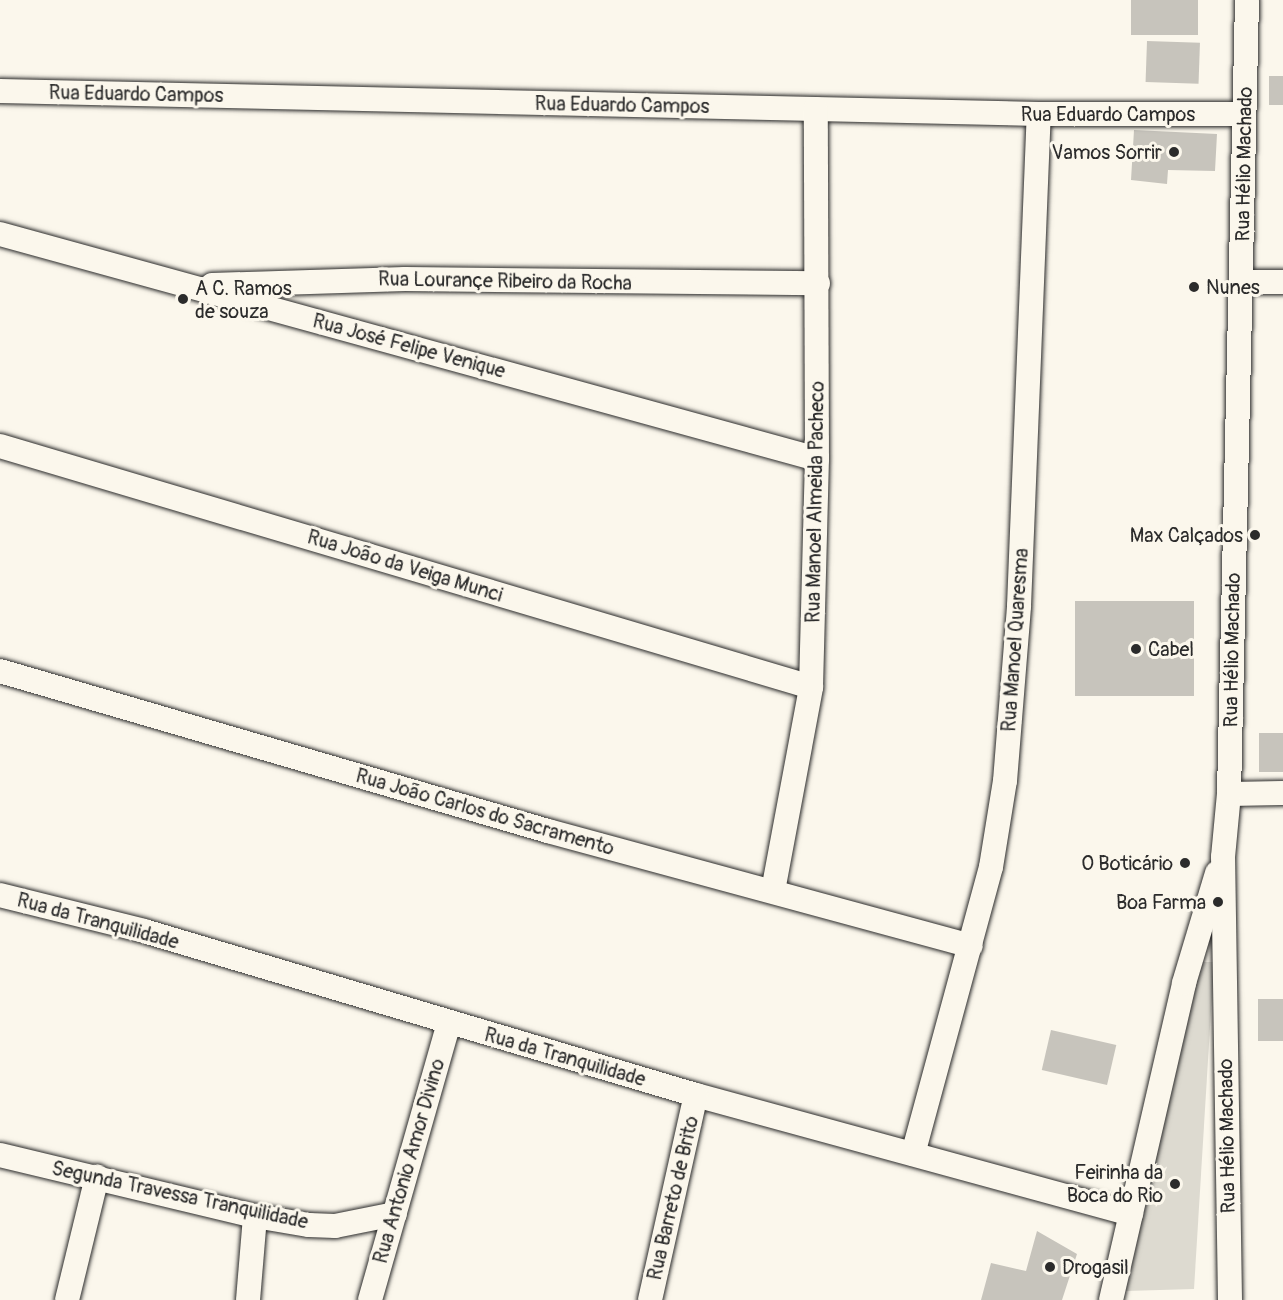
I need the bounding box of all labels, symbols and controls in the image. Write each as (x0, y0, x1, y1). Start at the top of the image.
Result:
street label: Rua Eduardo Campos (49, 80, 223, 108)
street label: Rua Hélio Machado (1231, 86, 1257, 242)
street label: Rua Eduardo Campos (535, 91, 709, 119)
street label: Rua Eduardo Campos (1021, 102, 1195, 126)
place label: Vamos Sorrir (1052, 140, 1162, 164)
marker: Vamos Sorrir (1167, 145, 1181, 159)
street label: Rua Lourançe Ribeiro da Rocha (378, 267, 632, 295)
place label: Nunes (1206, 275, 1260, 299)
place label: A C. Ramos de souza (195, 276, 292, 323)
marker: Nunes (1187, 280, 1201, 294)
marker: A C. Ramos de souza (176, 292, 190, 306)
street label: Rua José Felipe Venique (310, 309, 508, 383)
street label: Rua Manoel Almeida Pacheco (801, 381, 829, 623)
place label: Max Calçados (1130, 523, 1243, 547)
street label: Rua João da Veiga Munci (304, 525, 506, 607)
marker: Max Calçados (1248, 528, 1262, 542)
street label: Rua Manoel Quaresma (997, 547, 1033, 733)
street label: Rua Hélio Machado (1219, 572, 1245, 728)
place label: Cabel (1148, 637, 1194, 661)
marker: Cabel (1129, 642, 1143, 656)
street label: Rua João Carlos do Sacramento (353, 764, 617, 860)
place label: O Boticário (1081, 851, 1173, 875)
marker: O Boticário (1178, 856, 1192, 870)
street label: Rua da Tranquilidade (14, 888, 182, 954)
place label: Boa Farma (1116, 890, 1206, 914)
marker: Boa Farma (1211, 895, 1225, 909)
street label: Rua da Tranquilidade (482, 1022, 648, 1092)
street label: Rua Antonio Amor Divino (368, 1056, 450, 1266)
street label: Rua Hélio Machado (1214, 1058, 1240, 1214)
street label: Rua Barreto de Brito (642, 1114, 704, 1282)
street label: Segunda Travessa Tranquilidade (50, 1156, 310, 1234)
place label: Feirinha da Boca do Rio (1067, 1160, 1163, 1207)
marker: Feirinha da Boca do Rio (1168, 1177, 1182, 1191)
place label: Drogasil (1062, 1255, 1129, 1279)
marker: Drogasil (1043, 1260, 1057, 1274)

